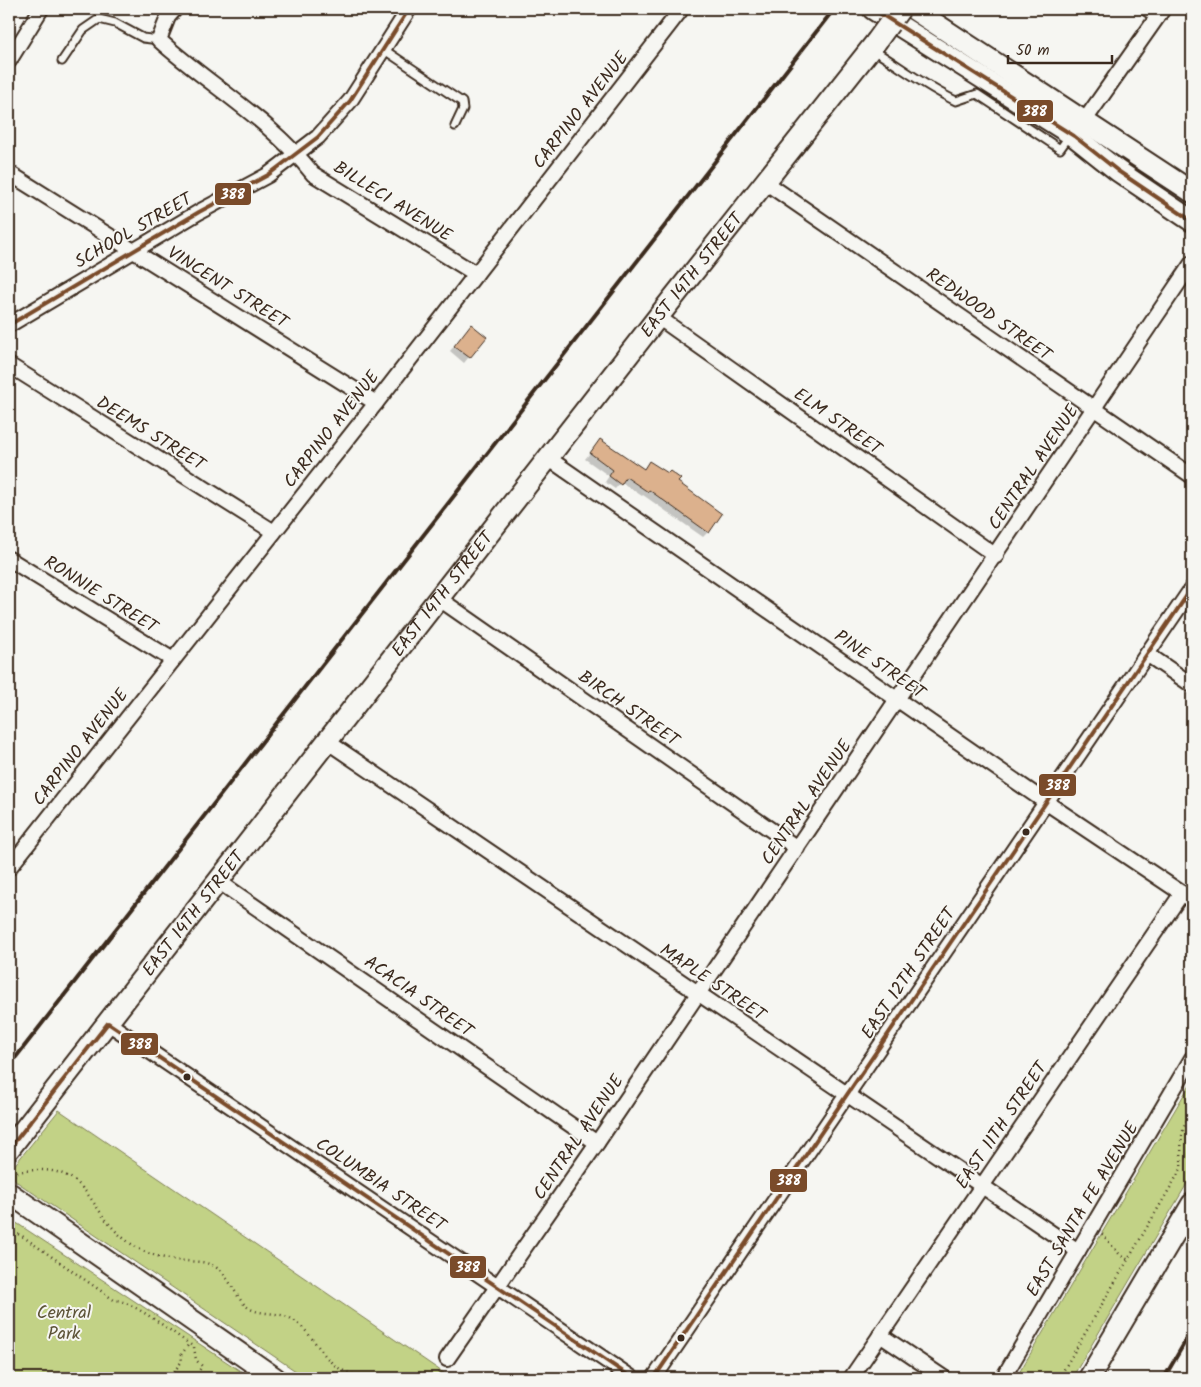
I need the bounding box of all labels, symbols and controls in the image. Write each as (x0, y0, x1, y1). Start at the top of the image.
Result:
scale bar (1008, 32, 1112, 64)
text: 50 m (1016, 39, 1050, 63)
street label: CARPINO AVENUE (526, 45, 637, 176)
line badge: 388 (1016, 99, 1054, 123)
text: 388 (1022, 101, 1048, 123)
street label: BILLECI AVENUE (327, 154, 458, 251)
line badge: 388 (214, 182, 252, 206)
text: 388 (220, 184, 246, 206)
street label: SCHOOL STREET (69, 185, 199, 277)
street label: EAST 14TH STREET (634, 206, 752, 345)
street label: VINCENT STREET (161, 239, 295, 338)
street label: REDWOOD STREET (919, 261, 1058, 370)
street label: CARPINO AVENUE (277, 364, 388, 495)
street label: ELM STREET (787, 381, 888, 464)
street label: DEEMS STREET (90, 389, 212, 480)
street label: CENTRAL AVENUE (981, 399, 1087, 537)
street label: EAST 14TH STREET (385, 525, 502, 664)
street label: RONNIE STREET (38, 549, 164, 643)
street label: PINE STREET (828, 623, 932, 708)
street label: BIRCH STREET (571, 664, 686, 756)
street label: CARPINO AVENUE (26, 682, 137, 813)
street label: CENTRAL AVENUE (754, 734, 860, 872)
line badge: 388 (1038, 773, 1077, 797)
text: 388 (1045, 775, 1071, 797)
unlabelled marker (1021, 827, 1031, 837)
street label: EAST 14TH STREET (136, 844, 253, 983)
street label: EAST 12TH STREET (854, 901, 965, 1045)
street label: MAPLE STREET (653, 937, 772, 1030)
street label: ACACIA STREET (358, 949, 480, 1046)
line badge: 388 (120, 1032, 159, 1056)
text: 388 (127, 1034, 153, 1056)
street label: EAST 11TH STREET (949, 1055, 1057, 1195)
street label: CENTRAL AVENUE (526, 1069, 632, 1207)
unlabelled marker (182, 1072, 192, 1082)
street label: EAST SANTA FE AVENUE (1019, 1116, 1147, 1303)
street label: COLUMBIA STREET (309, 1131, 452, 1241)
line badge: 388 (769, 1168, 808, 1193)
text: 388 (776, 1170, 802, 1192)
line badge: 388 (449, 1255, 487, 1279)
text: 388 (455, 1257, 481, 1279)
park label: Central Park (37, 1299, 92, 1349)
unlabelled marker (676, 1333, 686, 1343)

